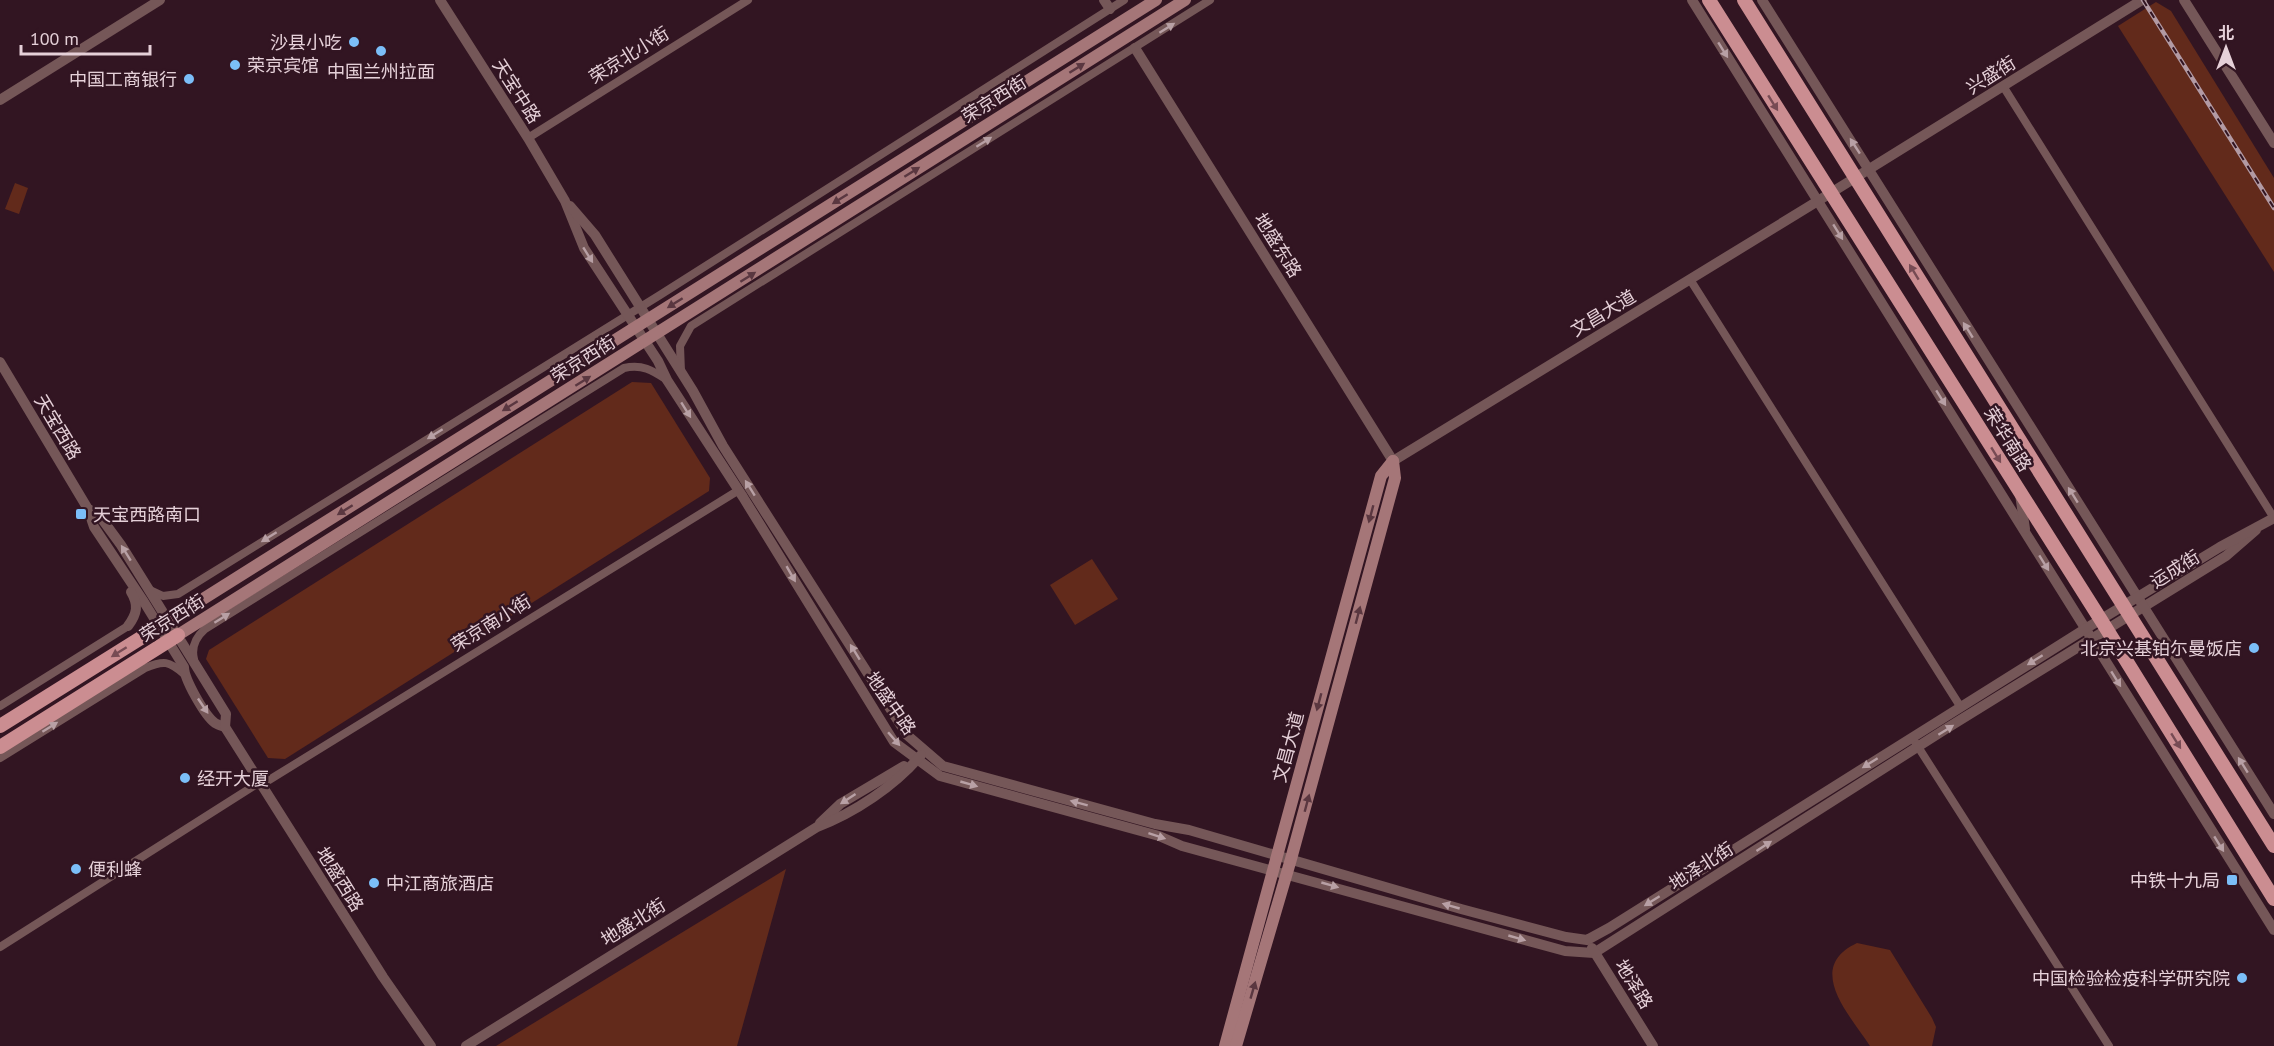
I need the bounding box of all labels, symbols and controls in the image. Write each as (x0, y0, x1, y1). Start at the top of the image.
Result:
scale bar (21, 18, 150, 56)
north arrow (2196, 18, 2256, 78)
street label: 荣京北小街 (585, 21, 673, 89)
one-way arrow (1158, 22, 1175, 33)
text: 北 (2218, 23, 2234, 43)
text: 100 m (30, 27, 79, 50)
place label: 沙县小吃 (270, 31, 342, 54)
marker: 沙县小吃 (347, 35, 361, 49)
one-way arrow (1718, 41, 1729, 58)
marker: 中国兰州拉面 (374, 44, 388, 58)
street label: 兴盛街 (1962, 51, 2020, 99)
place label: 荣京宾馆 (247, 54, 319, 77)
street label: 天宝中路 (488, 55, 546, 127)
marker: 荣京宾馆 (228, 58, 242, 72)
place label: 中国兰州拉面 (327, 60, 435, 83)
one-way arrow (1069, 63, 1085, 74)
place label: 中国工商银行 (69, 68, 177, 91)
street label: 荣京西街 (957, 70, 1031, 128)
marker: 中国工商银行 (182, 72, 196, 86)
one-way arrow (1768, 95, 1779, 111)
one-way arrow (975, 137, 992, 148)
one-way arrow (1850, 138, 1861, 154)
one-way arrow (904, 167, 920, 178)
one-way arrow (832, 193, 848, 204)
street label: 地盛东路 (1249, 208, 1307, 282)
one-way arrow (1833, 224, 1844, 240)
one-way arrow (583, 246, 594, 263)
one-way arrow (1909, 264, 1920, 280)
one-way arrow (739, 271, 756, 282)
street label: 文昌大道 (1566, 285, 1640, 341)
one-way arrow (667, 297, 683, 308)
one-way arrow (1963, 322, 1974, 338)
street label: 荣京西街 (546, 330, 620, 388)
one-way arrow (575, 375, 591, 386)
street label: 天宝西路 (30, 390, 86, 464)
one-way arrow (1936, 390, 1947, 406)
one-way arrow (502, 401, 518, 412)
one-way arrow (680, 402, 691, 418)
street label: 荣华南路 (1979, 402, 2037, 476)
one-way arrow (427, 428, 443, 439)
one-way arrow (1991, 447, 2002, 463)
one-way arrow (744, 479, 755, 496)
one-way arrow (2067, 487, 2078, 503)
place label: 天宝西路南口 (93, 503, 201, 526)
one-way arrow (337, 504, 353, 515)
one-way arrow (1366, 505, 1375, 523)
marker: 天宝西路南口 (74, 507, 88, 521)
one-way arrow (261, 531, 277, 542)
one-way arrow (121, 545, 132, 561)
street label: 运成街 (2146, 545, 2204, 593)
one-way arrow (2039, 555, 2050, 571)
one-way arrow (785, 566, 796, 582)
street label: 荣京西街 (135, 589, 209, 647)
street label: 荣京南小街 (447, 589, 535, 657)
one-way arrow (1354, 605, 1363, 623)
one-way arrow (214, 613, 231, 624)
place label: 北京兴基铂尓曼饭店 (2080, 637, 2242, 660)
marker: 北京兴基铂尓曼饭店 (2247, 641, 2261, 655)
one-way arrow (849, 643, 860, 660)
one-way arrow (111, 646, 127, 657)
one-way arrow (2027, 654, 2043, 665)
street label: 地盛中路 (861, 667, 921, 739)
one-way arrow (2111, 670, 2122, 687)
one-way arrow (1314, 693, 1324, 711)
one-way arrow (197, 697, 208, 714)
street label: 文昌大道 (1268, 709, 1308, 785)
one-way arrow (42, 722, 58, 733)
one-way arrow (1938, 724, 1954, 735)
one-way arrow (887, 732, 901, 747)
one-way arrow (2170, 733, 2181, 749)
one-way arrow (2237, 756, 2248, 773)
one-way arrow (1862, 757, 1878, 768)
place label: 经开大厦 (197, 767, 269, 790)
marker: 经开大厦 (178, 771, 192, 785)
one-way arrow (960, 780, 978, 789)
one-way arrow (841, 793, 857, 805)
one-way arrow (1302, 794, 1312, 812)
one-way arrow (1069, 798, 1087, 807)
one-way arrow (1148, 832, 1166, 842)
one-way arrow (2214, 836, 2225, 852)
street label: 地泽北街 (1665, 837, 1737, 895)
one-way arrow (1755, 840, 1771, 852)
street label: 地盛西路 (311, 842, 369, 916)
place label: 便利蜂 (88, 858, 142, 881)
marker: 便利蜂 (69, 862, 83, 876)
place label: 中铁十九局 (2130, 869, 2220, 892)
place label: 中江商旅酒店 (386, 872, 494, 895)
marker: 中铁十九局 (2225, 873, 2239, 887)
marker: 中江商旅酒店 (367, 876, 381, 890)
one-way arrow (1320, 881, 1339, 891)
street label: 地盛北街 (596, 893, 670, 951)
one-way arrow (1644, 895, 1660, 906)
one-way arrow (1442, 901, 1460, 911)
one-way arrow (1508, 933, 1527, 943)
street label: 地泽路 (1610, 955, 1658, 1013)
place label: 中国检验检疫科学研究院 (2032, 967, 2230, 990)
marker: 中国检验检疫科学研究院 (2235, 971, 2249, 985)
one-way arrow (1249, 981, 1258, 999)

